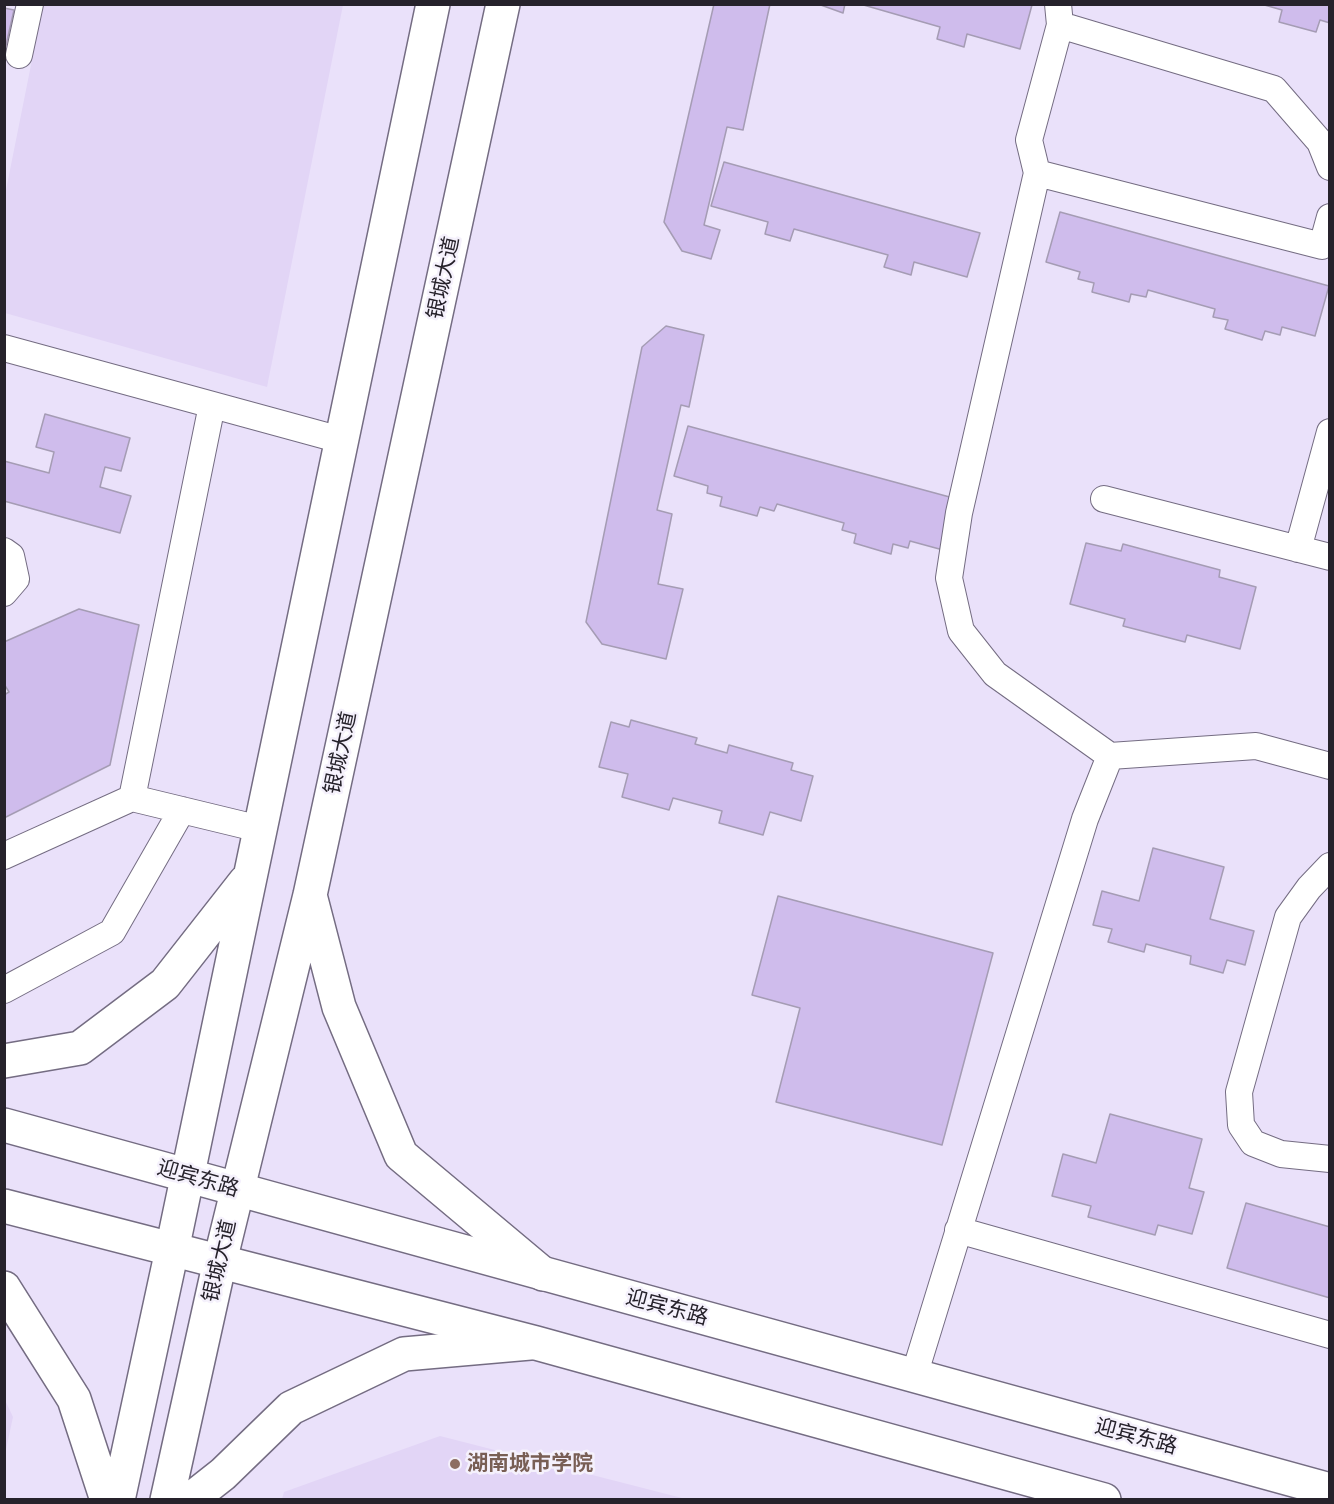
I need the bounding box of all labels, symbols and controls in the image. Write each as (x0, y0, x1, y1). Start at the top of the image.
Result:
street label: 银城大道 (423, 234, 465, 322)
street label: 银城大道 (320, 709, 362, 797)
street label: 迎宾东路 (154, 1155, 242, 1203)
street label: 银城大道 (198, 1217, 242, 1305)
street label: 迎宾东路 (623, 1285, 711, 1331)
street label: 迎宾东路 (1092, 1414, 1180, 1460)
place label: 湖南城市学院 (467, 1451, 593, 1477)
marker: 湖南城市学院 (448, 1457, 462, 1471)

